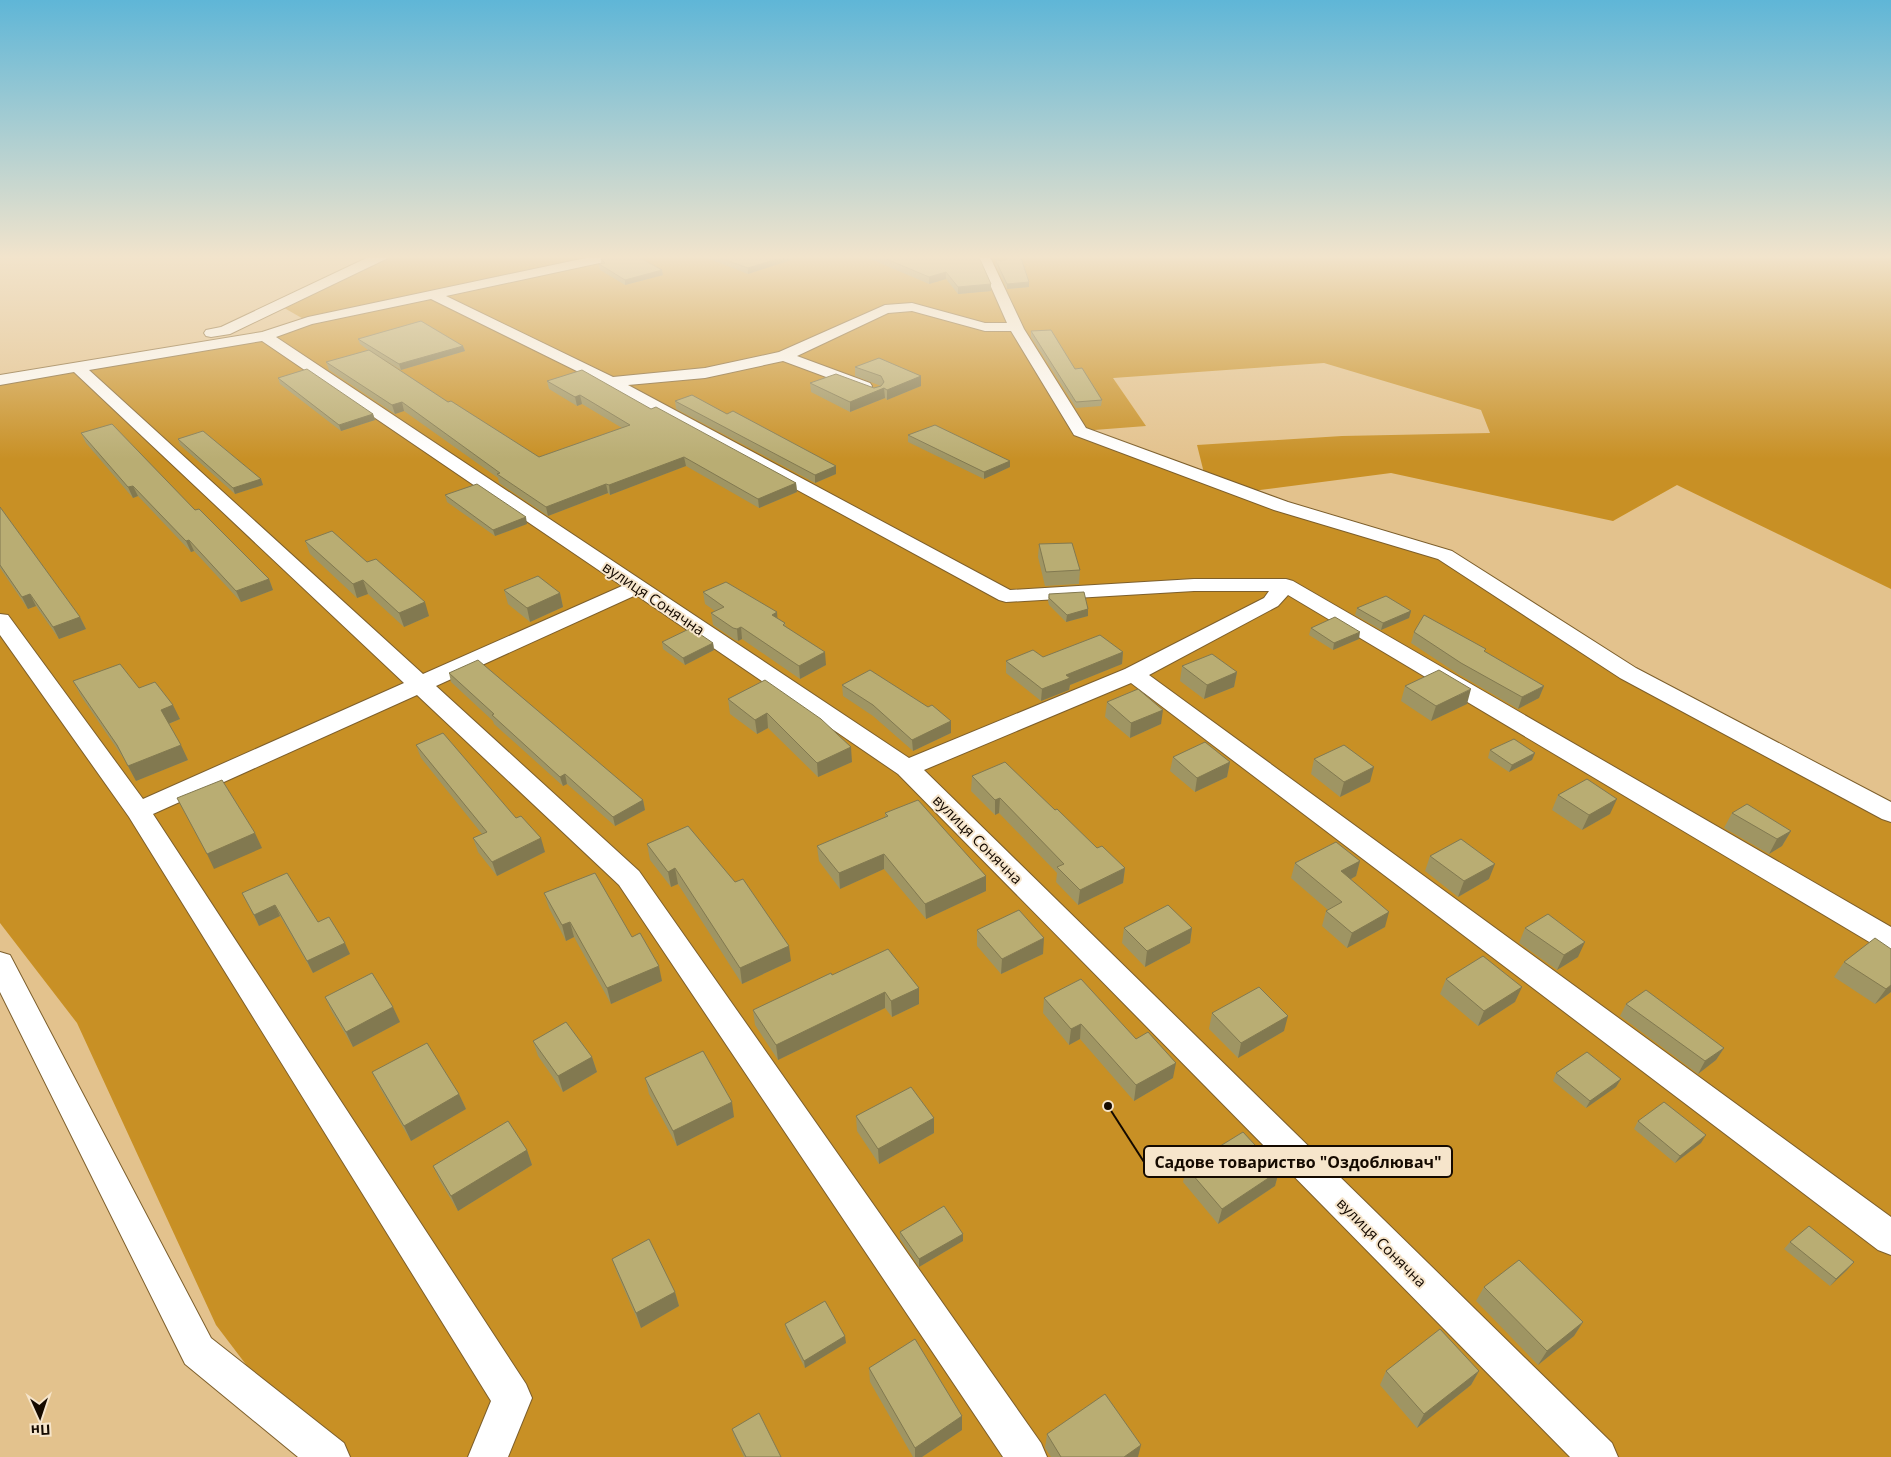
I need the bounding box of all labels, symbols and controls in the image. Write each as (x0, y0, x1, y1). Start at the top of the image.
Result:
street label: вулиця Сонячна (599, 556, 709, 640)
street label: вулиця Сонячна (929, 790, 1027, 888)
callout: Садове товариство "Оздоблювач" (1144, 1146, 1452, 1177)
text: Садове товариство "Оздоблювач" (1154, 1151, 1442, 1173)
street label: вулиця Сонячна (1333, 1193, 1431, 1291)
north arrow (15, 1392, 65, 1442)
text: Пн (30, 1420, 51, 1440)

